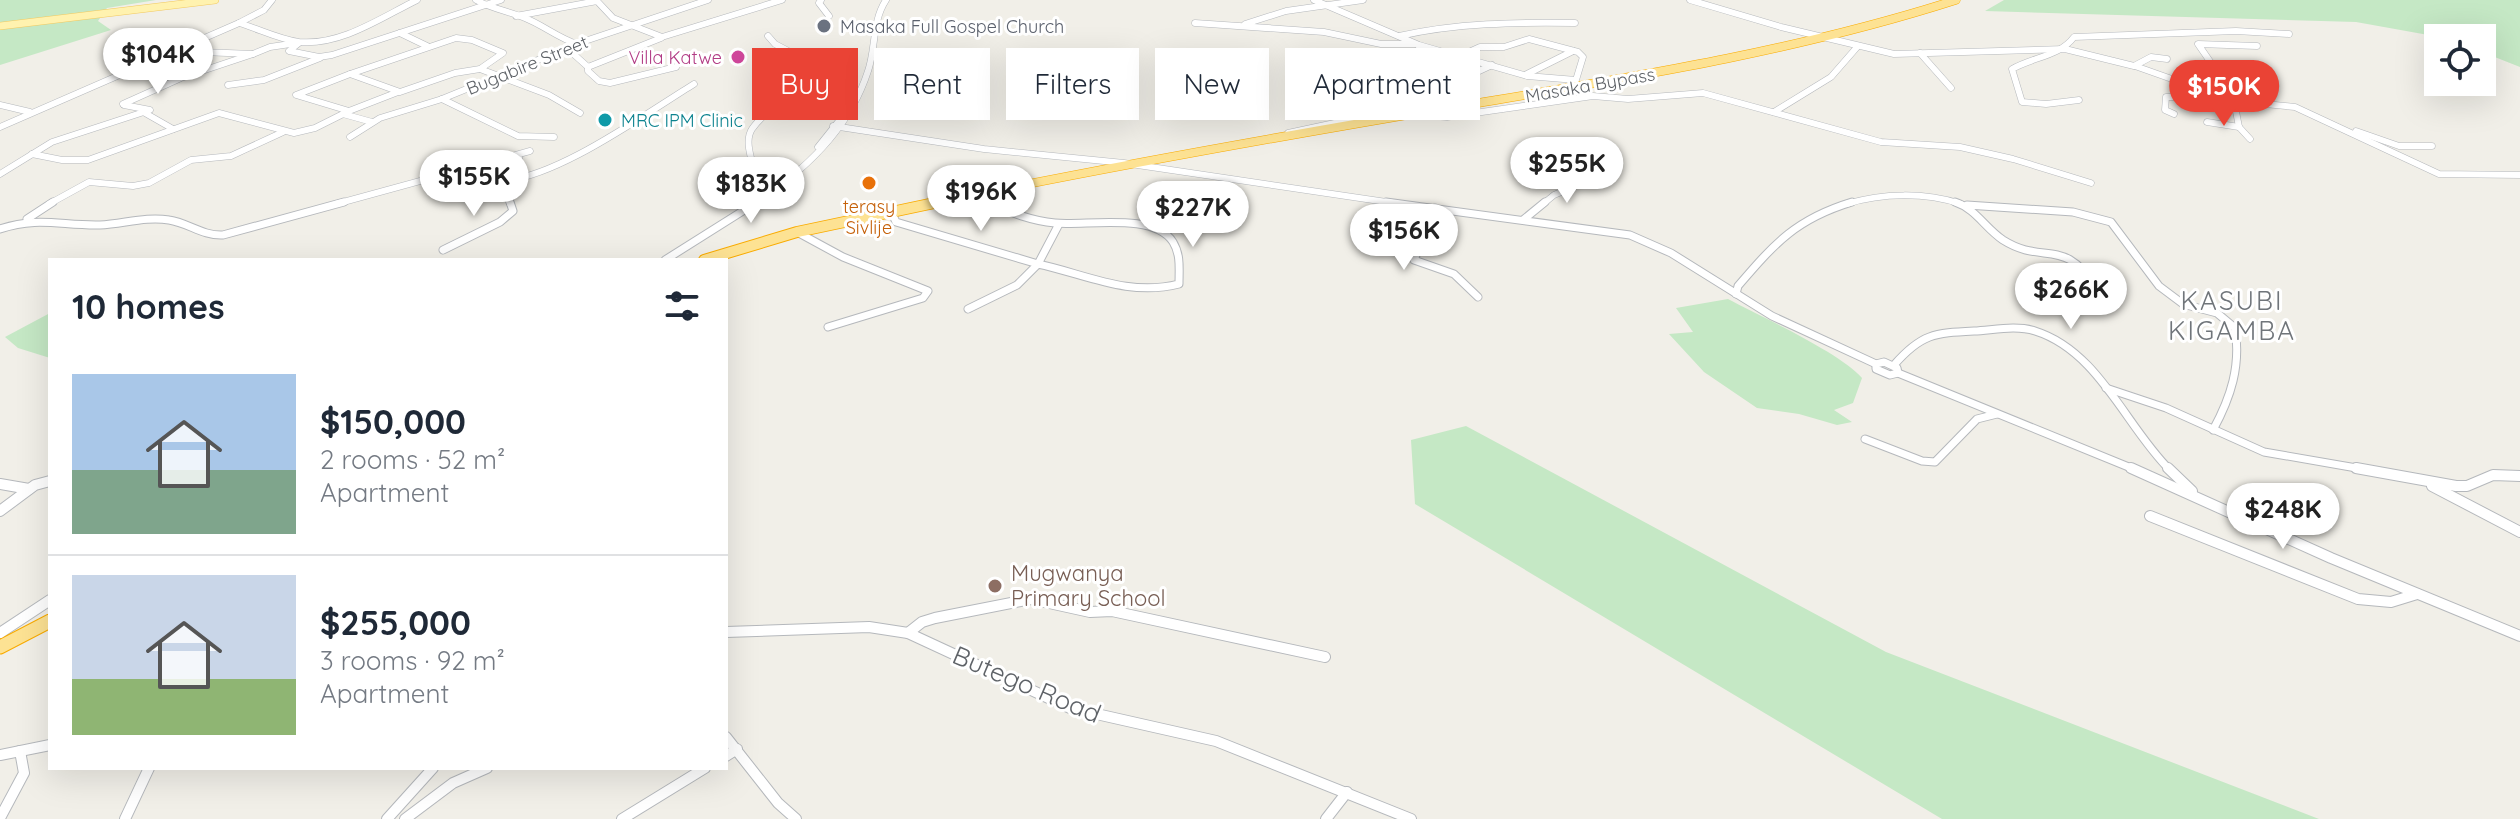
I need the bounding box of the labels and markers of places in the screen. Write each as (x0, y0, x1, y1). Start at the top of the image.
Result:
place label: Masaka Full Gospel Church (840, 15, 1064, 38)
marker: Masaka Full Gospel Church (815, 17, 833, 35)
pin: $104K (102, 28, 214, 96)
place label: Villa Katwe (628, 46, 722, 69)
marker: Villa Katwe (729, 48, 747, 66)
pin: $150K (2168, 60, 2280, 128)
place label: MRC IPM Clinic (621, 109, 743, 132)
marker: MRC IPM Clinic (596, 111, 614, 129)
pin: $255K (1511, 137, 1623, 205)
pin: $155K (418, 150, 530, 218)
pin: $183K (695, 157, 807, 225)
pin: $196K (925, 165, 1037, 233)
marker: terasy Sivlije (860, 174, 878, 192)
pin: $227K (1137, 181, 1249, 249)
place label: terasy Sivlije (843, 195, 895, 239)
pin: $156K (1348, 204, 1460, 272)
pin: $266K (2015, 263, 2127, 331)
pin: $248K (2227, 483, 2339, 551)
place label: Mugwanya Primary School (1011, 559, 1166, 612)
marker: Mugwanya Primary School (986, 577, 1004, 595)

